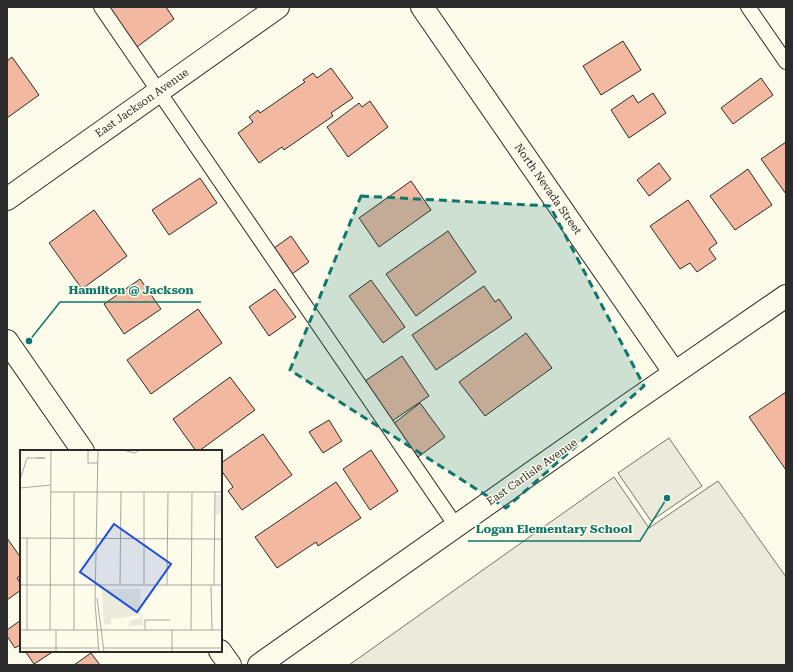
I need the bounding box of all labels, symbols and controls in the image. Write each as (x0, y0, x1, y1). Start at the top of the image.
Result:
street label: East Jackson Avenue (93, 66, 191, 140)
street label: North Nevada Street (512, 141, 584, 237)
callout: Hamilton @ Jackson (60, 278, 201, 302)
text: Hamilton @ Jackson (68, 283, 194, 297)
street label: East Carlisle Avenue (484, 436, 580, 508)
inset map (20, 450, 222, 652)
callout: Logan Elementary School (468, 517, 640, 541)
text: Logan Elementary School (476, 522, 632, 536)

